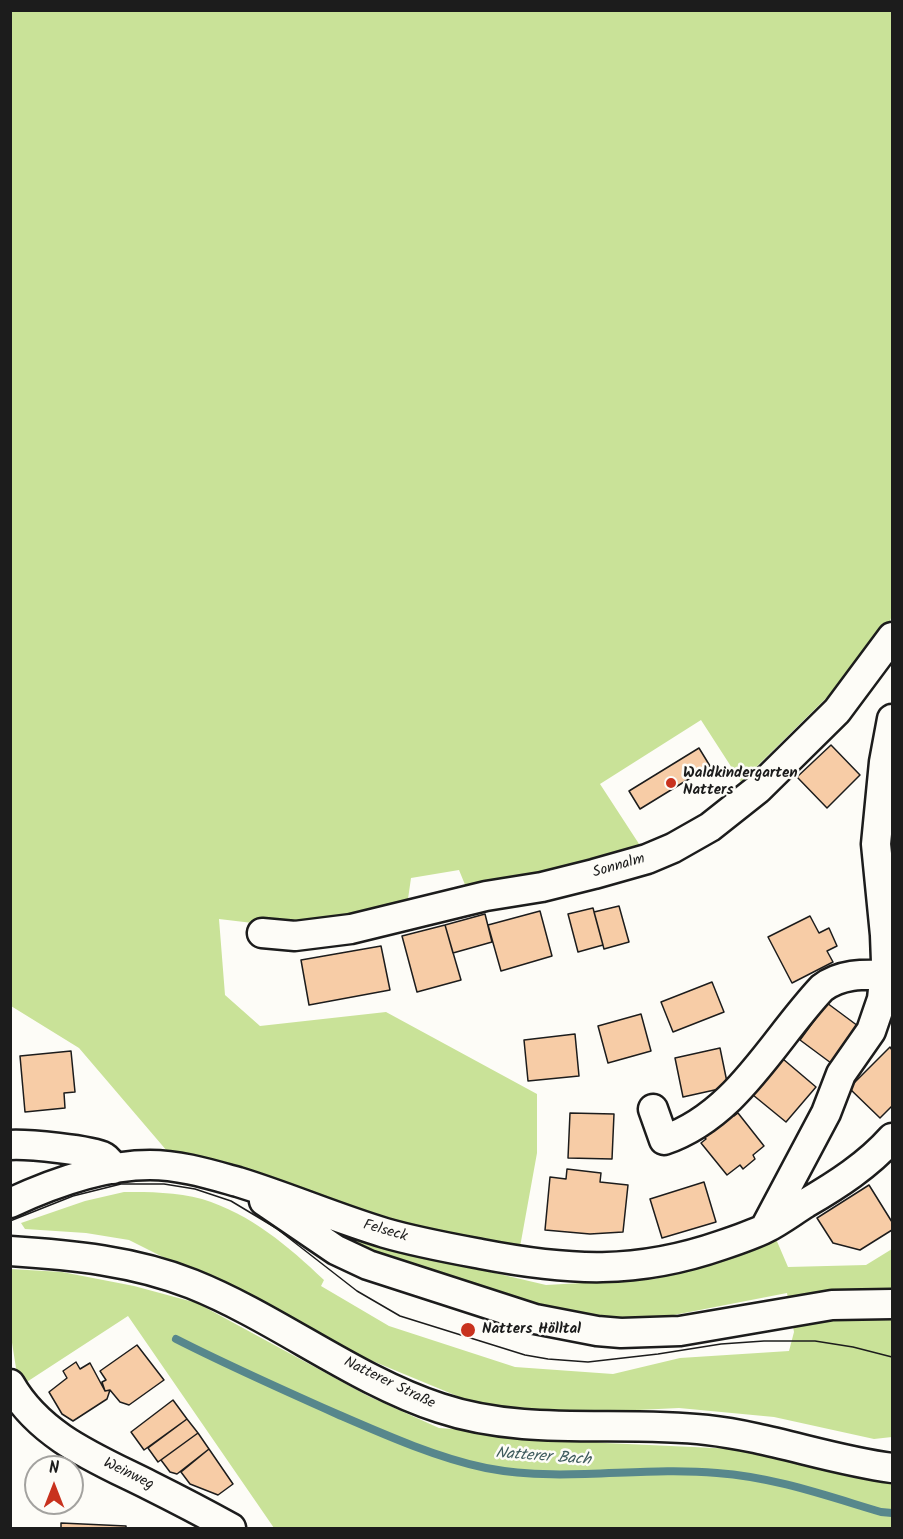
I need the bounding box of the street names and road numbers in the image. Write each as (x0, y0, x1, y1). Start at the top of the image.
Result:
street label: Sonnalm (591, 851, 647, 883)
street label: Felseck (361, 1217, 409, 1247)
street label: Natterer Straße (340, 1354, 438, 1414)
street label: Weinweg (100, 1455, 156, 1495)

